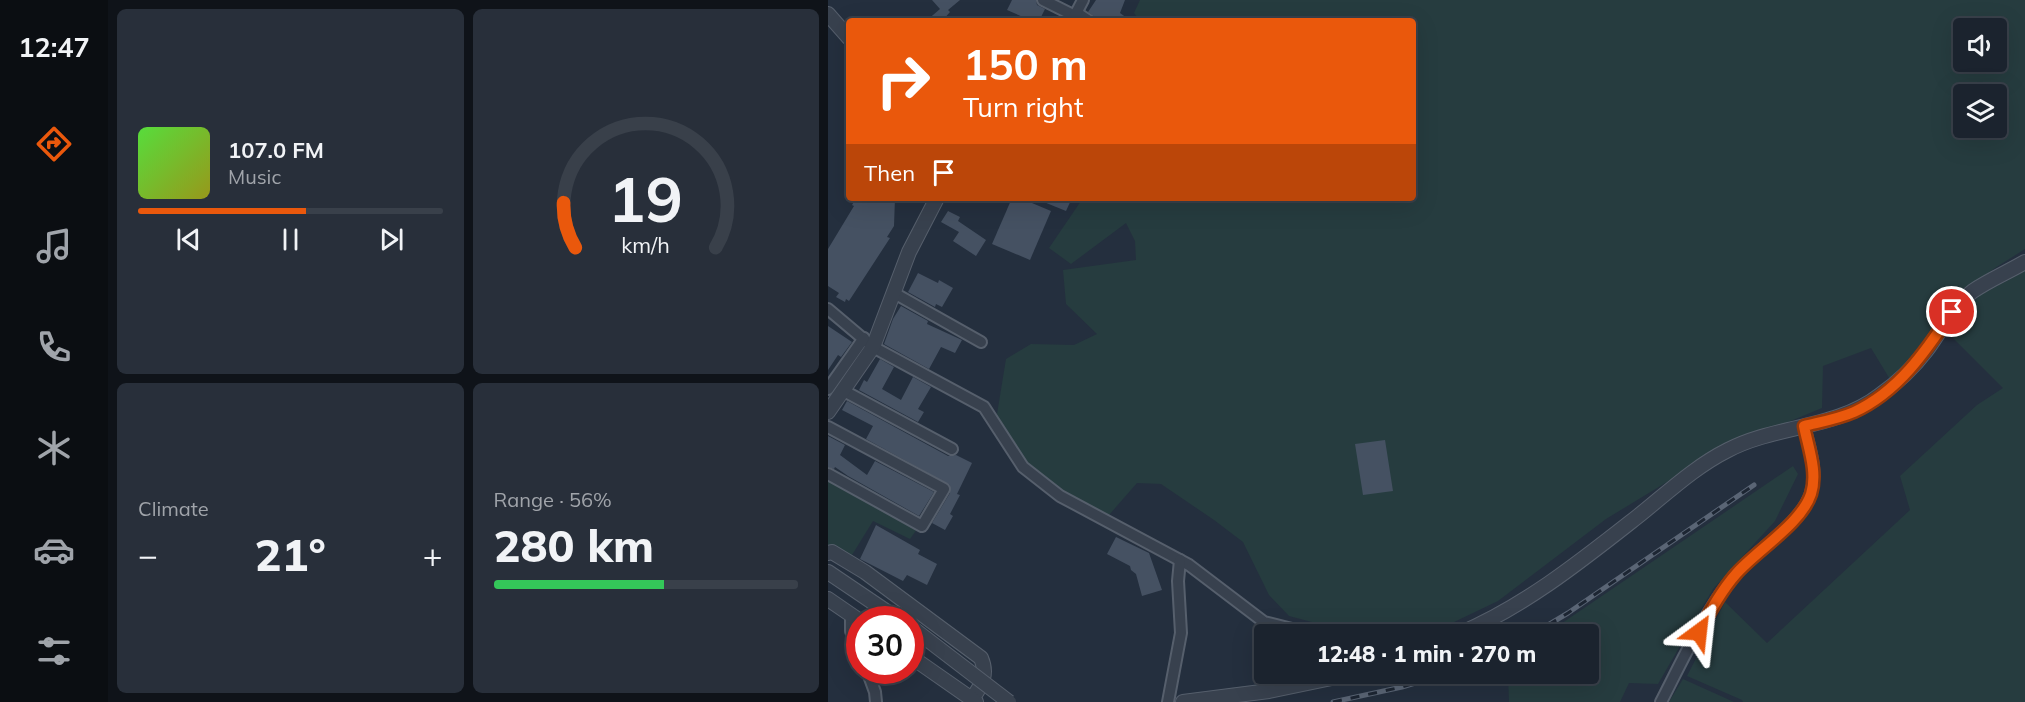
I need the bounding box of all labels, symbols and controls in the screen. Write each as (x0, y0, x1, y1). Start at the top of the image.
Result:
map controls (1953, 18, 2007, 138)
button: sound (1953, 18, 2007, 72)
text: 12:47 (18, 30, 90, 64)
text: 150 m (963, 38, 1088, 91)
icon: right (864, 42, 942, 120)
button: layers (1953, 84, 2007, 138)
text: Turn right (963, 90, 1083, 124)
icon: directions (33, 123, 75, 165)
text: 107.0 FM (228, 136, 324, 164)
icon: arrive (927, 156, 960, 189)
text: Then (864, 159, 915, 187)
text: 19 (608, 160, 683, 239)
text: Music (228, 164, 281, 189)
icon: previous (172, 223, 205, 256)
icon: pause (274, 223, 307, 256)
icon: next (375, 223, 408, 256)
icon: music (33, 225, 75, 267)
text: km/h (621, 232, 670, 259)
pin (1926, 286, 1977, 337)
icon: arrive (1935, 295, 1968, 328)
icon: phone (33, 326, 75, 368)
icon: climate (33, 427, 75, 469)
text: Range · 56% (494, 487, 612, 512)
text: Climate (138, 496, 209, 521)
text: 280 km (494, 517, 654, 573)
text: 21° (255, 526, 326, 582)
icon: car (33, 529, 75, 571)
text: − (138, 534, 158, 575)
text: + (423, 534, 443, 575)
position arrow (1667, 600, 1731, 664)
speed limit sign: 30 (846, 606, 924, 684)
icon: filters (33, 630, 75, 672)
text: 12:48 · 1 min · 270 m (1317, 640, 1536, 668)

